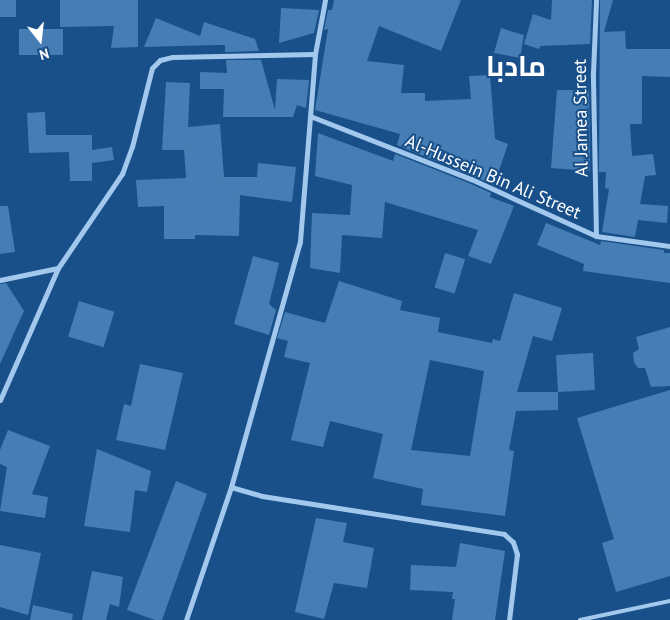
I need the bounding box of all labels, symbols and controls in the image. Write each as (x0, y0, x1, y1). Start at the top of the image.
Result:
north arrow (15, 15, 65, 65)
text: N (37, 44, 51, 64)
district label: مادبا (486, 49, 546, 83)
street label: Al Jamea Street (569, 59, 593, 177)
street label: Al-Hussein Bin Ali Street (402, 130, 584, 224)

